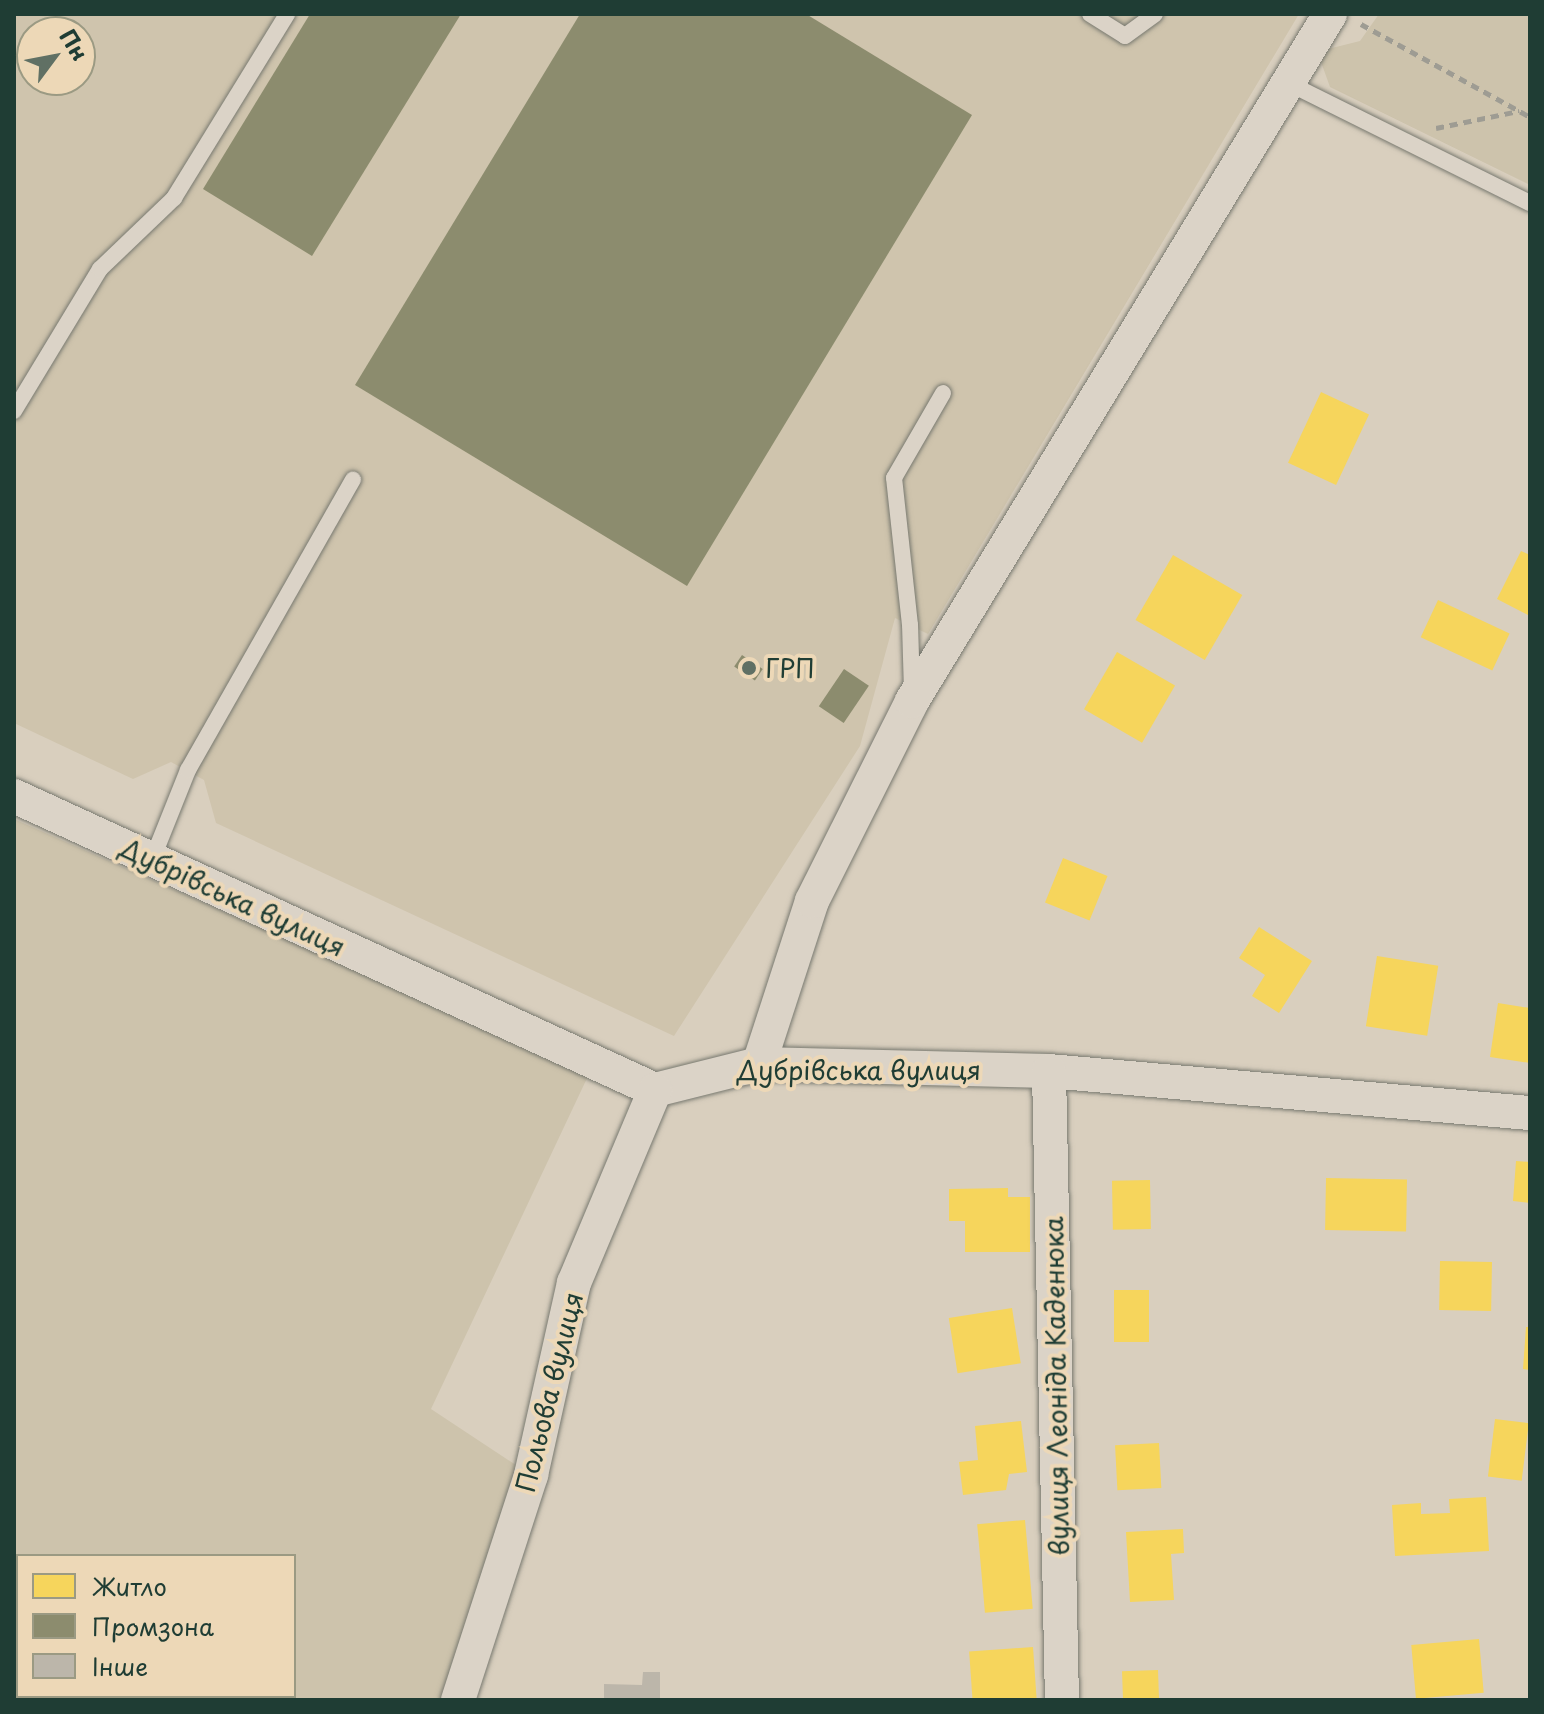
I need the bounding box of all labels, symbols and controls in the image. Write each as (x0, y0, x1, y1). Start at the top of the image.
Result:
north arrow (16, 16, 96, 96)
text: Пн (53, 22, 98, 66)
place label: ГРП (765, 652, 815, 684)
marker: ГРП (740, 659, 758, 677)
street label: Дубрівська вулиця (115, 831, 351, 963)
street label: Дубрівська вулиця (736, 1054, 982, 1086)
street label: вулиця Леоніда Каденюка (1037, 1215, 1075, 1557)
street label: Польова вулиця (509, 1289, 589, 1495)
legend (16, 1554, 296, 1698)
text: Житло (92, 1568, 167, 1604)
text: Промзона (92, 1608, 214, 1644)
text: Інше (92, 1648, 148, 1684)

